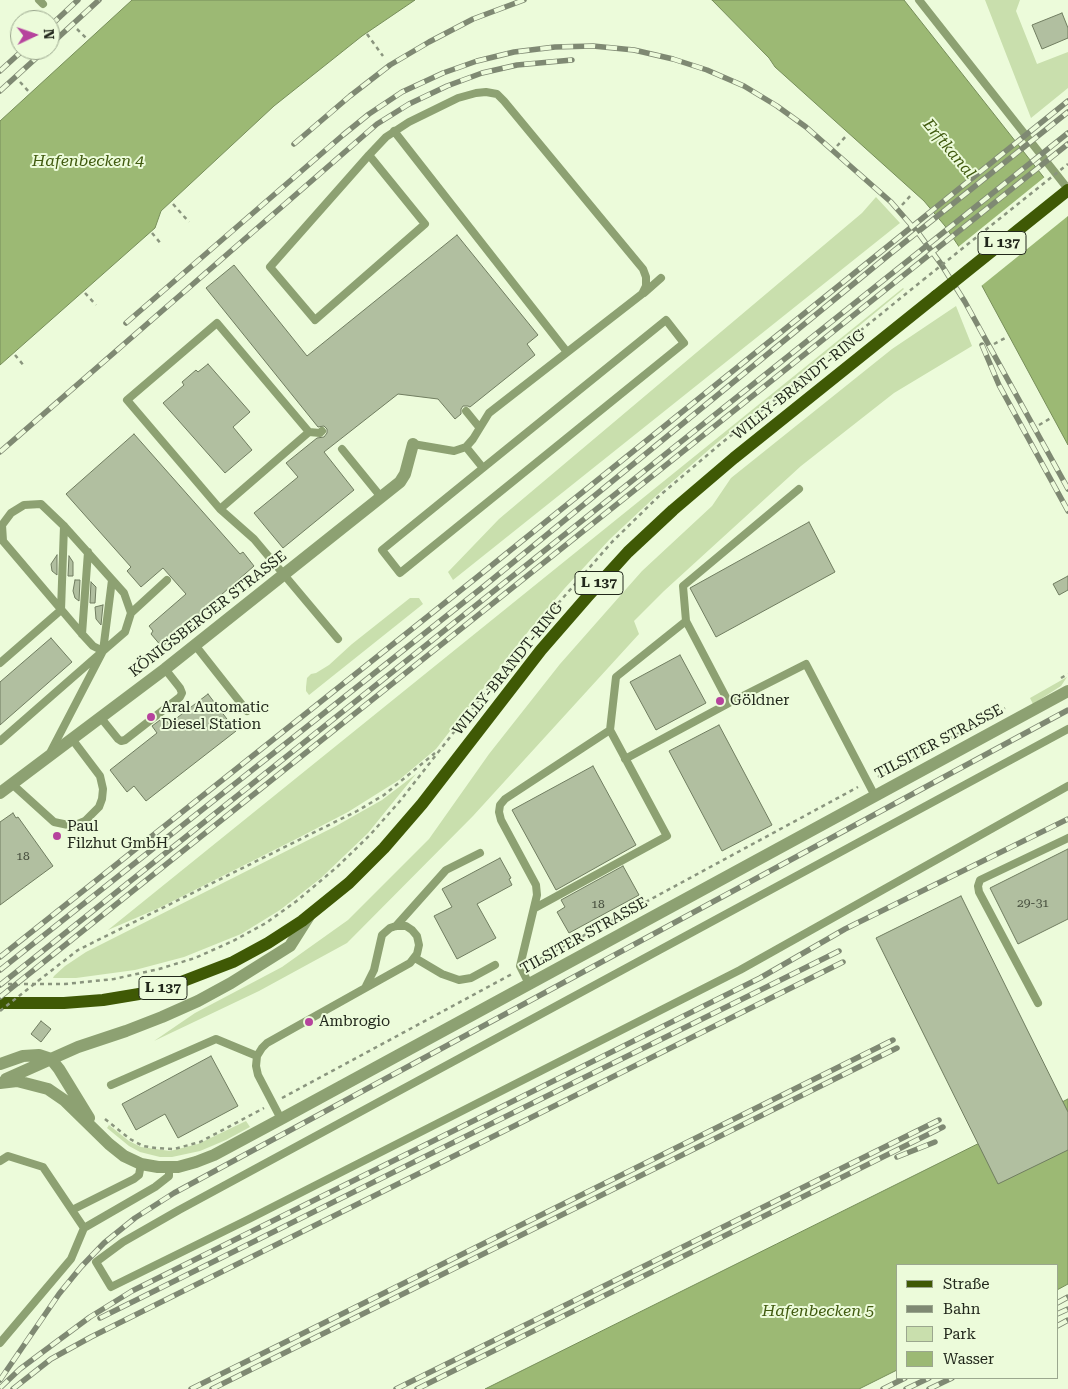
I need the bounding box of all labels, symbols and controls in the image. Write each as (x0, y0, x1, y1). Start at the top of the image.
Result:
north arrow (10, 10, 60, 60)
text: N (41, 28, 57, 40)
water label: Erftkanal (919, 115, 979, 183)
water label: Hafenbecken 4 (32, 151, 144, 171)
road number: L 137 (978, 232, 1026, 254)
street label: WILLY-BRANDT-RING (729, 326, 869, 444)
street label: KÖNIGSBERGER STRASSE (126, 547, 290, 681)
road number: L 137 (575, 572, 623, 594)
street label: WILLY-BRANDT-RING (449, 599, 567, 739)
place label: Göldner (730, 692, 790, 710)
marker: Göldner (714, 695, 726, 707)
place label: Aral Automatic Diesel Station (161, 699, 269, 734)
street label: TILSITER STRASSE (872, 701, 1006, 783)
marker: Aral Automatic Diesel Station (145, 711, 157, 723)
place label: Paul Filzhut GmbH (67, 818, 168, 853)
marker: Paul Filzhut GmbH (51, 830, 63, 842)
house number: 18 (16, 849, 30, 863)
street label: TILSITER STRASSE (517, 894, 651, 978)
house number: 29-31 (1017, 896, 1049, 910)
house number: 18 (591, 897, 605, 911)
road number: L 137 (139, 976, 187, 1000)
place label: Ambrogio (319, 1013, 390, 1031)
marker: Ambrogio (303, 1016, 315, 1028)
legend (896, 1264, 1058, 1379)
text: Straße (943, 1275, 990, 1293)
text: Bahn (943, 1300, 980, 1318)
water label: Hafenbecken 5 (762, 1301, 874, 1321)
text: Park (943, 1325, 976, 1343)
text: Wasser (943, 1350, 994, 1368)

